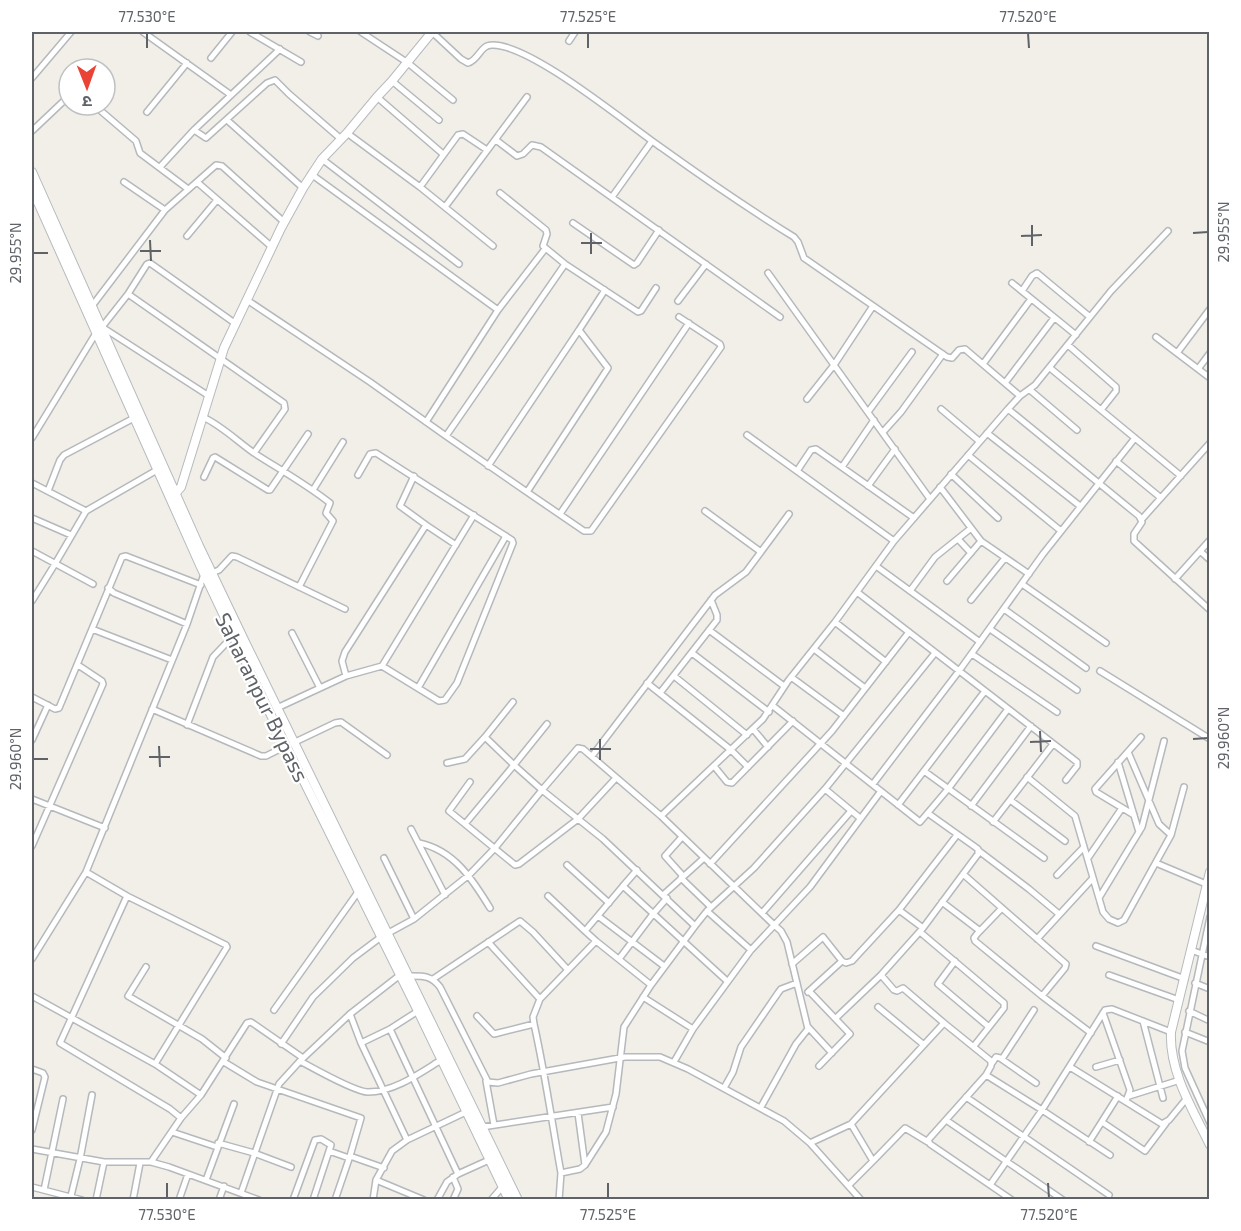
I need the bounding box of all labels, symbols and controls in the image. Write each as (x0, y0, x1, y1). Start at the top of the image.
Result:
text: 77.530°E (118, 7, 176, 25)
text: 77.525°E (560, 7, 616, 25)
text: 77.520°E (999, 7, 1057, 25)
north arrow (57, 57, 117, 117)
text: उ (82, 93, 92, 112)
text: 29.955°N (1214, 201, 1232, 263)
text: 29.955°N (6, 222, 24, 284)
street label: Saharanpur Bypass (211, 608, 315, 786)
text: 29.960°N (1214, 707, 1232, 769)
text: 29.960°N (6, 728, 24, 790)
text: 77.530°E (138, 1205, 196, 1223)
text: 77.525°E (580, 1205, 636, 1223)
text: 77.520°E (1020, 1205, 1078, 1223)

